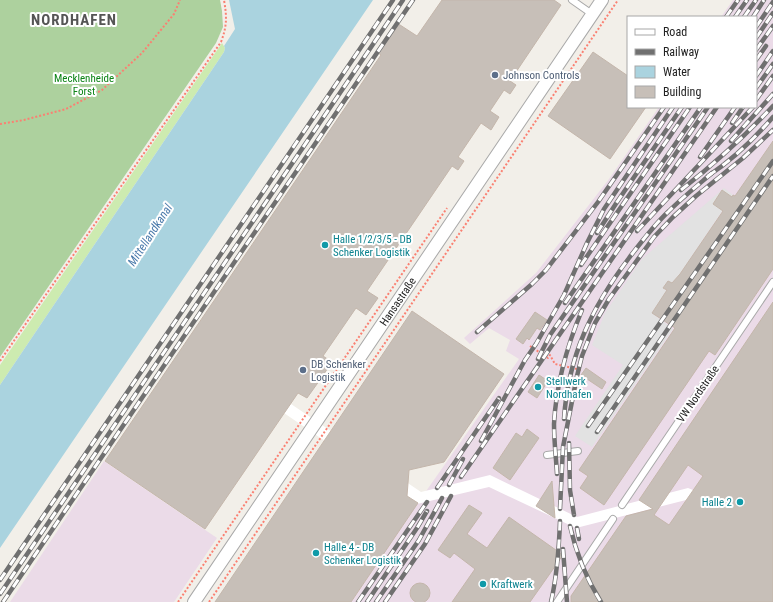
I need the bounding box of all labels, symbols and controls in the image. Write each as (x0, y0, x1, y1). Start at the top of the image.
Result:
district label: NORDHAFEN (31, 11, 117, 29)
legend (627, 16, 757, 108)
text: Road (663, 25, 687, 39)
text: Railway (663, 45, 699, 59)
text: Water (663, 65, 691, 79)
place label: Johnson Controls (503, 69, 580, 82)
marker: Johnson Controls (490, 70, 500, 80)
park label: Mecklenheide Forst (54, 72, 114, 98)
text: Building (663, 85, 701, 99)
water label: Mittellandkanal (125, 201, 175, 269)
place label: Halle 1/2/3/5 - DB Schenker Logistik (333, 233, 412, 259)
marker: Halle 1/2/3/5 - DB Schenker Logistik (320, 240, 330, 250)
street label: Hansastraße (377, 275, 419, 328)
place label: DB Schenker Logistik (311, 358, 366, 384)
street label: VW Nordstraße (674, 363, 722, 425)
marker: DB Schenker Logistik (298, 365, 308, 375)
place label: Stellwerk Nordhafen (546, 375, 591, 401)
marker: Stellwerk Nordhafen (533, 382, 543, 392)
place label: Halle 2 (702, 496, 732, 509)
marker: Halle 2 (735, 497, 745, 507)
place label: Halle 4 - DB Schenker Logistik (324, 541, 401, 567)
marker: Halle 4 - DB Schenker Logistik (311, 548, 321, 558)
place label: Kraftwerk (491, 578, 533, 591)
marker: Kraftwerk (478, 579, 488, 589)

